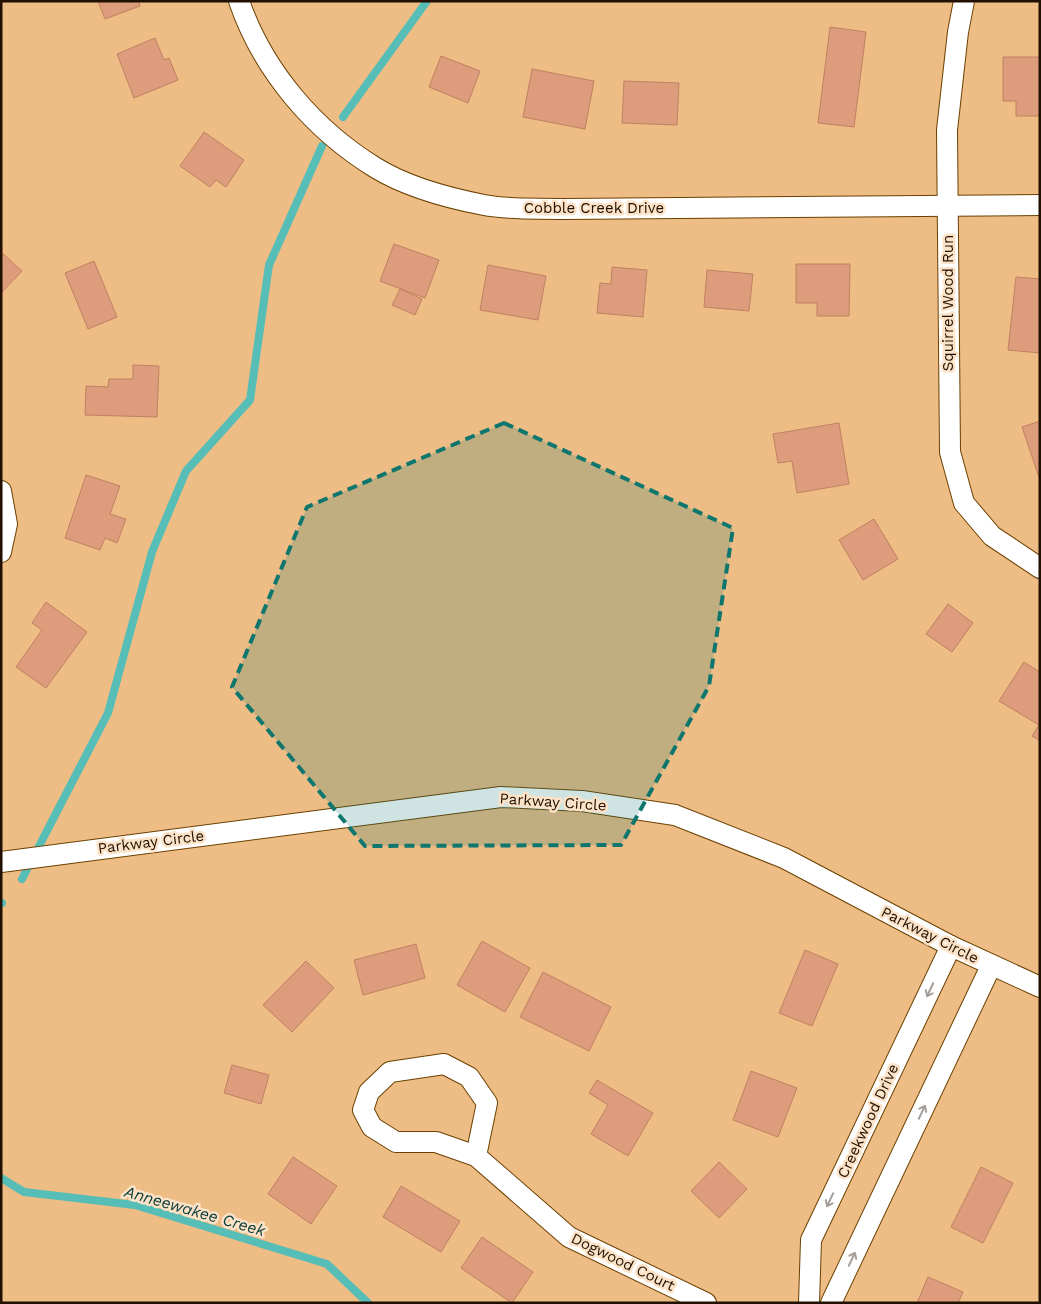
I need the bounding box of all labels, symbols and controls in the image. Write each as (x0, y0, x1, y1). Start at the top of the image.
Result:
street label: Cobble Creek Drive (524, 199, 664, 217)
street label: Squirrel Wood Run (939, 235, 957, 371)
street label: Parkway Circle (499, 789, 607, 815)
street label: Parkway Circle (97, 827, 205, 857)
street label: Parkway Circle (878, 903, 982, 967)
one-way arrow (925, 982, 934, 997)
street label: Creekwood Drive (834, 1061, 902, 1181)
one-way arrow (918, 1105, 927, 1120)
water label: Anneewakee Creek (121, 1182, 269, 1241)
one-way arrow (825, 1192, 834, 1207)
street label: Dogwood Court (568, 1229, 678, 1295)
one-way arrow (848, 1252, 857, 1267)

